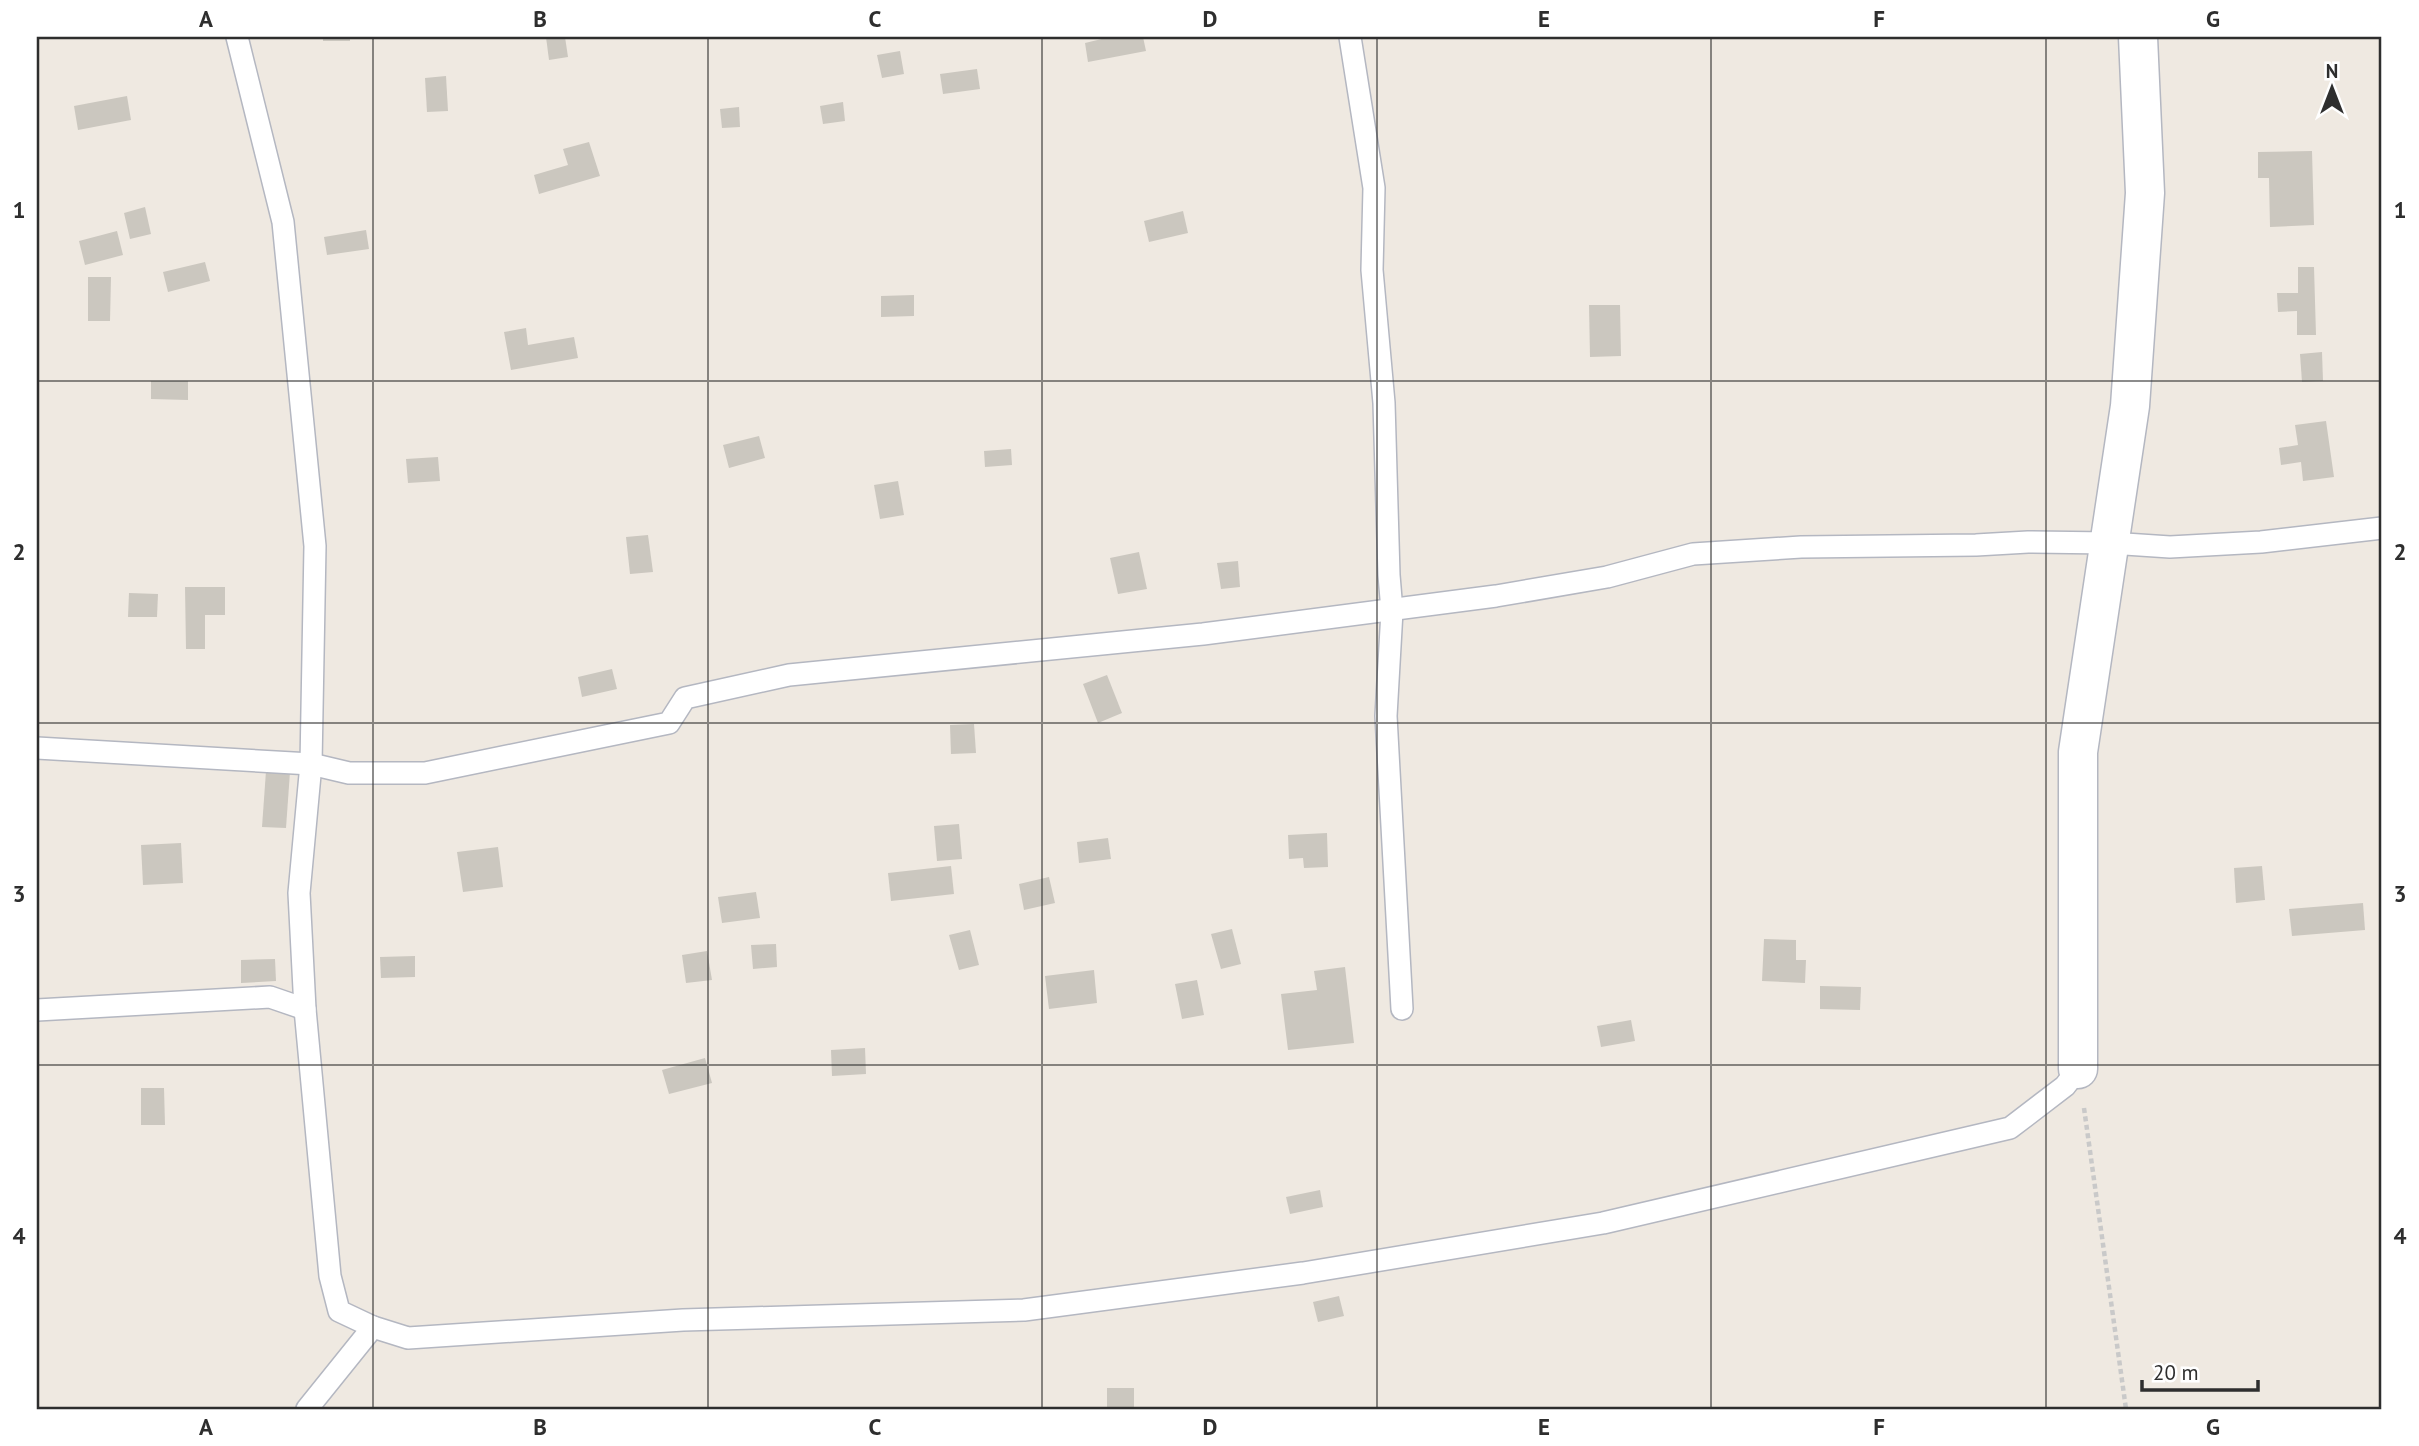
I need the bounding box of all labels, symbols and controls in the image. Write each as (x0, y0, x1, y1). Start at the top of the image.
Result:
text: A (199, 4, 213, 33)
text: B (533, 4, 547, 33)
text: C (869, 4, 882, 33)
text: D (1203, 4, 1217, 33)
text: E (1538, 4, 1550, 33)
text: F (1873, 4, 1885, 33)
text: G (2206, 4, 2220, 33)
north arrow (2296, 52, 2366, 122)
text: N (2326, 59, 2338, 83)
text: 1 (12, 195, 26, 224)
text: 1 (2393, 195, 2407, 224)
text: 2 (12, 537, 26, 566)
text: 2 (2393, 537, 2407, 566)
text: 3 (12, 879, 26, 908)
text: 3 (2393, 879, 2407, 908)
text: 4 (12, 1221, 26, 1250)
text: 4 (2393, 1221, 2407, 1250)
scale bar (2142, 1348, 2258, 1392)
text: 20 m (2153, 1359, 2199, 1386)
text: A (199, 1412, 213, 1441)
text: B (533, 1412, 547, 1441)
text: C (869, 1412, 882, 1441)
text: D (1203, 1412, 1217, 1441)
text: E (1538, 1412, 1550, 1441)
text: F (1873, 1412, 1885, 1441)
text: G (2206, 1412, 2220, 1441)

